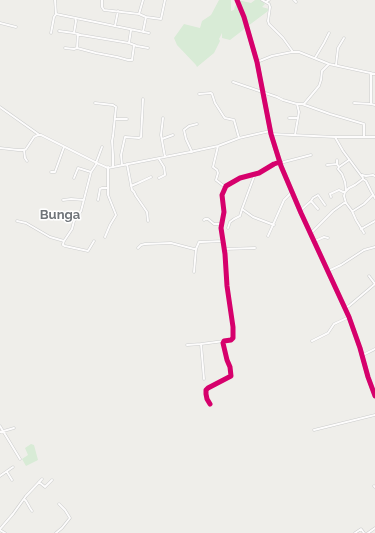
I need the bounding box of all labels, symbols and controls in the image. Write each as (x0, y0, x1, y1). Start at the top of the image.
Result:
district label: Bunga (40, 207, 80, 223)

